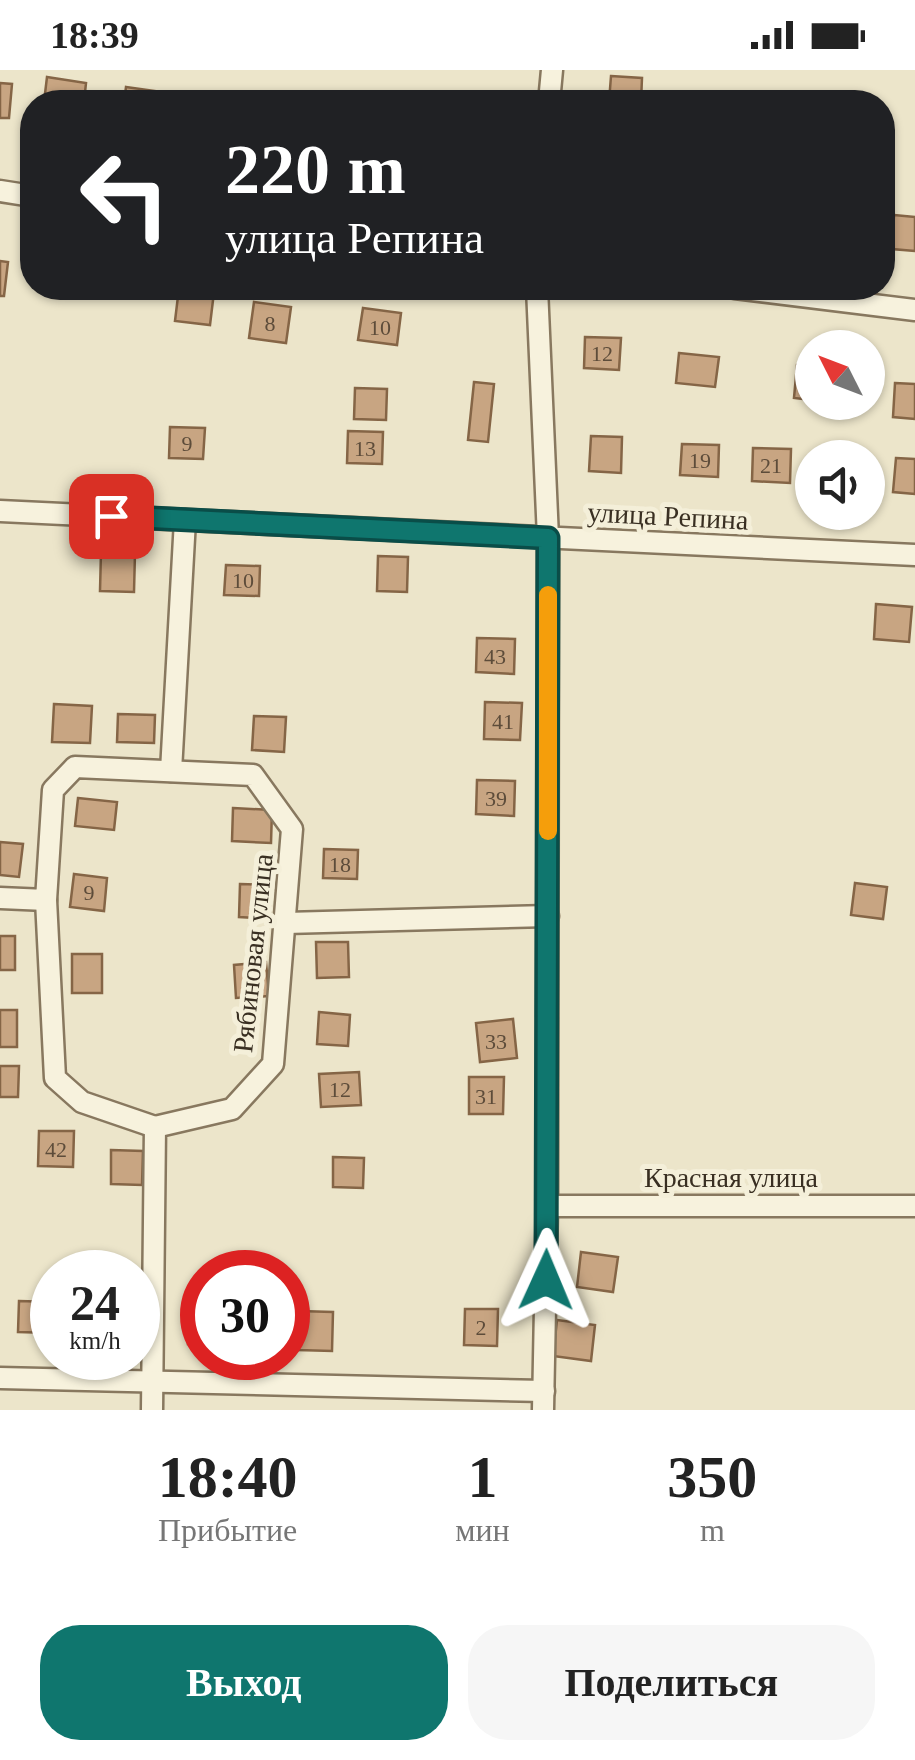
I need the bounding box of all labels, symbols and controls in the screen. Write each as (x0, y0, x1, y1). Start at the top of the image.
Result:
text: 18:39 (50, 14, 139, 56)
icon: left (60, 130, 190, 260)
text: 220 m (225, 131, 406, 208)
text: улица Репина (225, 213, 484, 263)
house number: 8 (265, 311, 276, 336)
house number: 10 (369, 315, 391, 340)
north arrow (795, 330, 885, 420)
map controls (795, 330, 885, 530)
house number: 12 (591, 341, 613, 366)
house number: 9 (182, 431, 193, 456)
house number: 13 (354, 436, 376, 461)
button: sound (795, 440, 885, 530)
house number: 19 (689, 448, 711, 473)
house number: 21 (760, 453, 782, 478)
pin (69, 474, 154, 559)
icon: arrive (84, 489, 139, 544)
street label: улица Репина (587, 496, 750, 536)
house number: 10 (232, 568, 254, 593)
house number: 43 (484, 644, 506, 669)
house number: 41 (492, 709, 514, 734)
house number: 39 (485, 786, 507, 811)
street label: Рябиновая улица (227, 851, 279, 1054)
house number: 18 (329, 852, 351, 877)
house number: 9 (84, 880, 95, 905)
house number: 33 (485, 1029, 507, 1054)
house number: 12 (329, 1077, 351, 1102)
house number: 31 (475, 1084, 497, 1109)
house number: 42 (45, 1137, 67, 1162)
street label: Красная улица (644, 1162, 819, 1193)
position arrow (494, 1228, 598, 1332)
speed limit sign: 30 (180, 1250, 310, 1380)
text: 24 (70, 1275, 120, 1331)
house number: 2 (476, 1315, 487, 1340)
text: km/h (69, 1327, 121, 1354)
text: 18:40 (158, 1444, 298, 1510)
text: 1 (467, 1444, 497, 1510)
text: 350 (667, 1444, 757, 1510)
text: Прибытие (158, 1512, 297, 1548)
text: мин (455, 1512, 510, 1548)
text: m (700, 1512, 725, 1548)
button: Выход (40, 1625, 448, 1740)
button: Поделиться (468, 1625, 875, 1740)

